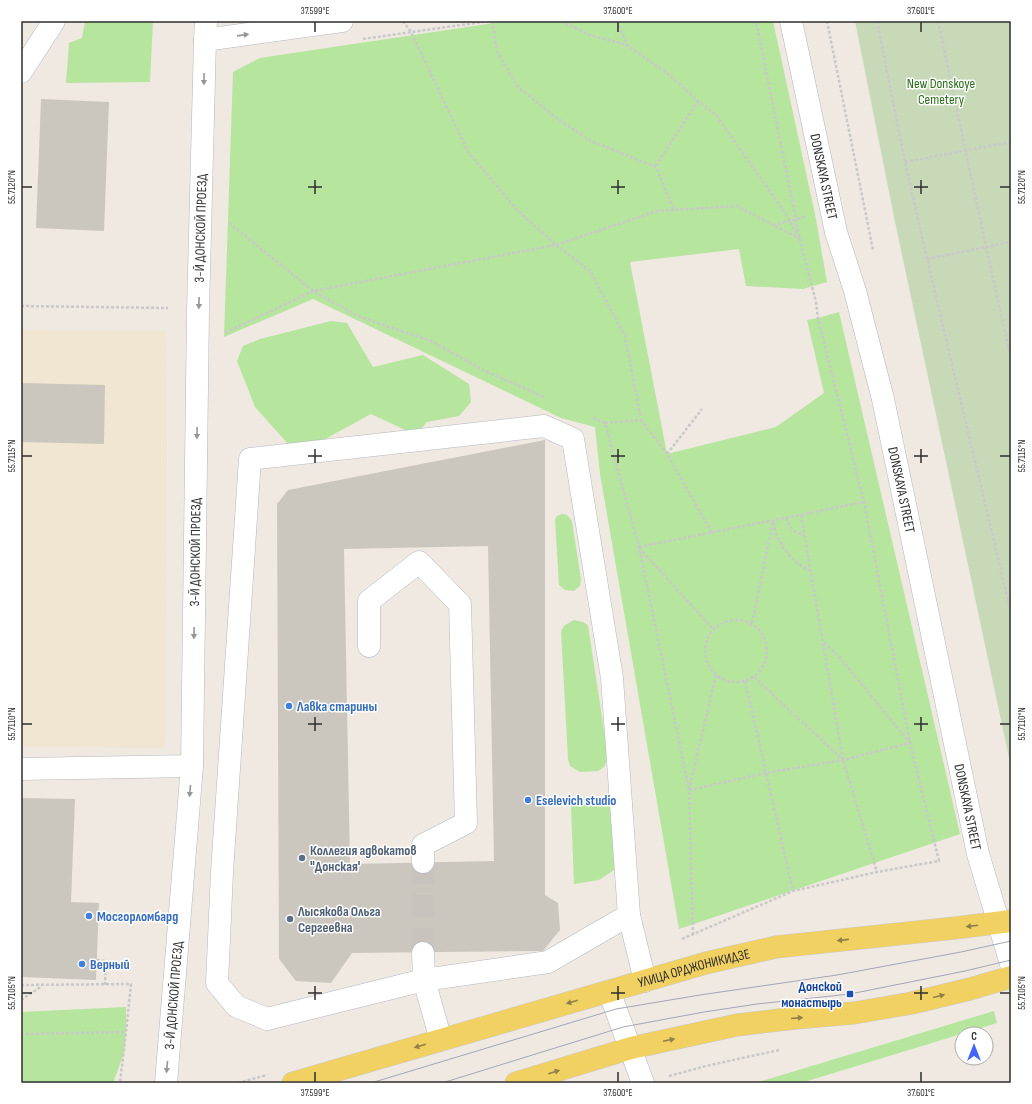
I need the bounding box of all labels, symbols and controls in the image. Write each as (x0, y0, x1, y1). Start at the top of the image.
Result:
text: 37.599°E (300, 5, 330, 17)
text: 37.600°E (603, 5, 633, 17)
text: 37.601°E (907, 5, 935, 17)
one-way arrow (237, 32, 249, 38)
one-way arrow (201, 73, 207, 86)
park label: New Donskoye Cemetery (907, 75, 975, 108)
street label: DONSKAYA STREET (806, 132, 841, 221)
text: 55.7120°N (6, 170, 18, 204)
text: 55.7120°N (1016, 170, 1028, 204)
street label: 3-Й ДОНСКОЙ ПРОЕЗД (191, 173, 211, 283)
one-way arrow (195, 297, 202, 309)
one-way arrow (193, 427, 200, 439)
text: 55.7115°N (6, 440, 18, 472)
text: 55.7115°N (1016, 440, 1028, 472)
street label: DONSKAYA STREET (884, 445, 919, 535)
street label: 3-Й ДОНСКОЙ ПРОЕЗД (186, 497, 205, 607)
one-way arrow (191, 627, 197, 640)
place label: Лавка старины (296, 698, 377, 715)
marker: Лавка старины (284, 701, 294, 711)
text: 55.7110°N (6, 707, 18, 741)
text: 55.7110°N (1016, 707, 1028, 741)
street label: DONSKAYA STREET (950, 762, 985, 852)
one-way arrow (186, 785, 193, 797)
place label: Eselevich studio (536, 792, 616, 809)
marker: Eselevich studio (523, 795, 533, 805)
place label: Коллегия адвокатов "Донская' (310, 842, 417, 875)
marker: Коллегия адвокатов "Донская' (297, 853, 307, 863)
place label: Лысякова Ольга Сергеевна (297, 903, 381, 936)
place label: Мосгорломбард (97, 908, 178, 925)
marker: Мосгорломбард (84, 911, 94, 921)
marker: Лысякова Ольга Сергеевна (285, 914, 295, 924)
one-way arrow (966, 923, 978, 929)
one-way arrow (837, 937, 849, 943)
street label: 3-Й ДОНСКОЙ ПРОЕЗД (161, 940, 187, 1050)
street label: УЛИЦА ОРДЖОНИКИДЗЕ (636, 945, 752, 991)
place label: Верный (90, 956, 130, 973)
marker: Верный (77, 959, 87, 969)
text: 55.7105°N (6, 976, 18, 1010)
text: 55.7105°N (1016, 976, 1028, 1010)
place label: Донской монастырь (781, 978, 842, 1011)
marker: Донской монастырь (845, 989, 855, 999)
one-way arrow (933, 993, 945, 999)
one-way arrow (566, 999, 578, 1005)
one-way arrow (791, 1015, 803, 1022)
north arrow (954, 1026, 994, 1066)
text: С (971, 1030, 977, 1043)
one-way arrow (663, 1037, 675, 1043)
one-way arrow (414, 1043, 426, 1049)
one-way arrow (163, 1061, 170, 1073)
one-way arrow (548, 1069, 560, 1075)
text: 37.599°E (300, 1087, 330, 1099)
text: 37.600°E (603, 1087, 633, 1099)
text: 37.601°E (907, 1087, 935, 1099)

